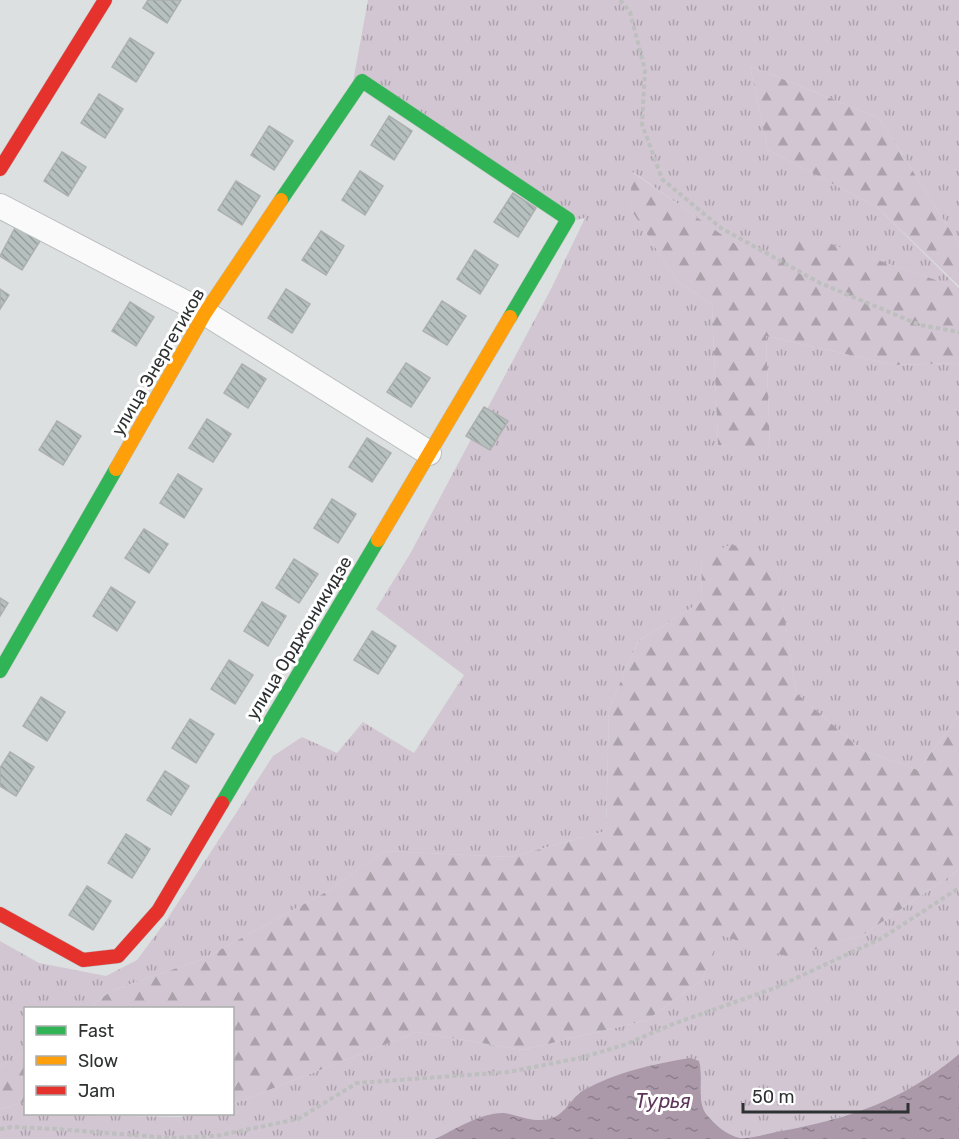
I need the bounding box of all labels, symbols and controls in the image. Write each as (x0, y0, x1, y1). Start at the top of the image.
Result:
street label: улица Энергетиков (107, 284, 209, 440)
street label: улица Орджоникидзе (241, 552, 357, 724)
legend (24, 1007, 234, 1115)
text: Fast (78, 1020, 114, 1042)
text: Slow (78, 1050, 118, 1072)
scale bar (743, 1076, 908, 1114)
text: Jam (78, 1080, 115, 1102)
text: 50 m (752, 1086, 795, 1108)
water label: Турья (635, 1089, 691, 1113)

